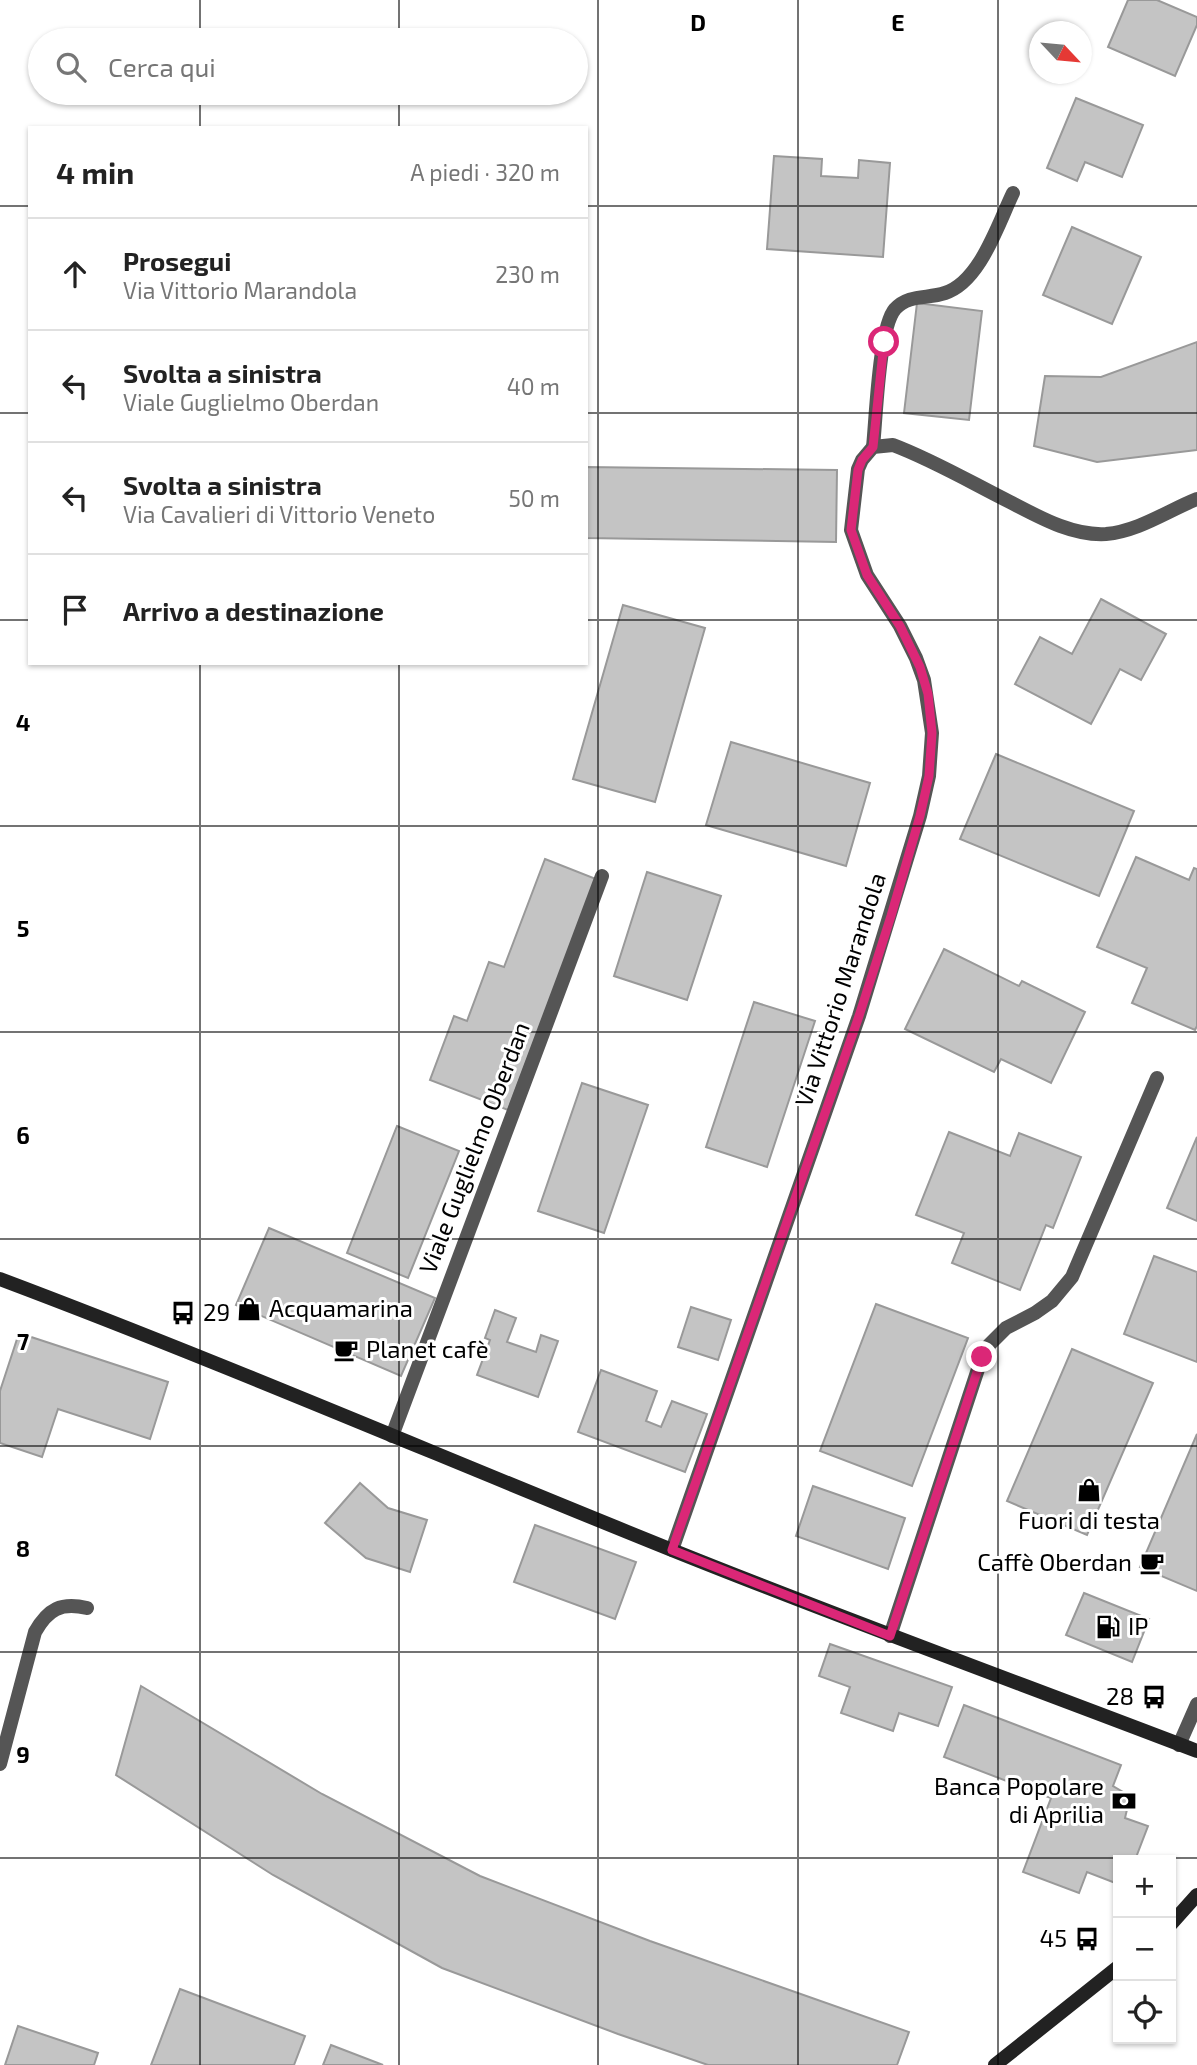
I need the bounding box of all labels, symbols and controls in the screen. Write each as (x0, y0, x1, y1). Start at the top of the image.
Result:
text: D (690, 8, 706, 36)
text: E (891, 8, 905, 36)
north arrow (1029, 21, 1092, 84)
search box (28, 28, 588, 105)
icon: search (52, 48, 90, 86)
text: Cerca qui (108, 51, 216, 82)
text: 4 min (56, 154, 134, 190)
text: A piedi · 320 m (410, 158, 560, 186)
text: Prosegui (123, 245, 231, 276)
icon: ahead (56, 255, 94, 293)
text: 230 m (495, 260, 560, 288)
text: Via Vittorio Marandola (123, 276, 357, 304)
route start (868, 326, 899, 357)
text: Svolta a sinistra (123, 357, 322, 388)
icon: left (56, 367, 94, 405)
text: 40 m (507, 372, 560, 400)
text: Viale Guglielmo Oberdan (123, 388, 379, 416)
text: Svolta a sinistra (123, 469, 322, 500)
icon: left (56, 479, 94, 517)
text: 50 m (509, 484, 560, 512)
text: Via Cavalieri di Vittorio Veneto (123, 500, 435, 528)
icon: arrive (56, 591, 94, 629)
text: Arrivo a destinazione (123, 595, 384, 626)
text: 4 (16, 708, 30, 736)
street label: Via Vittorio Marandola (788, 869, 891, 1110)
text: 5 (17, 914, 29, 942)
street label: Viale Guglielmo Oberdan (412, 1018, 535, 1277)
text: 6 (16, 1121, 30, 1149)
place label: Acquamarina (269, 1293, 413, 1322)
shop icon: Acquamarina (235, 1295, 263, 1323)
place label: 29 (203, 1297, 230, 1326)
bus stop icon: 29 (169, 1299, 197, 1327)
text: 7 (17, 1327, 29, 1355)
place label: Planet cafè (366, 1334, 489, 1363)
cafe icon: Planet cafè (332, 1336, 360, 1364)
route end (966, 1341, 997, 1372)
shop icon: Fuori di testa (1075, 1476, 1103, 1504)
place label: Fuori di testa (1018, 1505, 1160, 1534)
text: 8 (16, 1534, 30, 1562)
place label: Caffè Oberdan (977, 1547, 1132, 1576)
cafe icon: Caffè Oberdan (1138, 1549, 1166, 1577)
place label: IP (1128, 1611, 1148, 1640)
fuel station icon: IP (1094, 1613, 1122, 1641)
place label: 28 (1106, 1681, 1134, 1710)
bus stop icon: 28 (1140, 1683, 1168, 1711)
text: 9 (16, 1740, 30, 1768)
place label: Banca Popolare di Aprilia (934, 1771, 1104, 1828)
bank icon: Banca Popolare di Aprilia (1110, 1787, 1138, 1815)
map controls (1113, 1855, 1176, 2044)
button: + (1113, 1855, 1176, 1918)
button: − (1113, 1918, 1176, 1981)
place label: 45 (1039, 1923, 1067, 1952)
bus stop icon: 45 (1073, 1925, 1101, 1953)
button: locate (1113, 1981, 1176, 2044)

